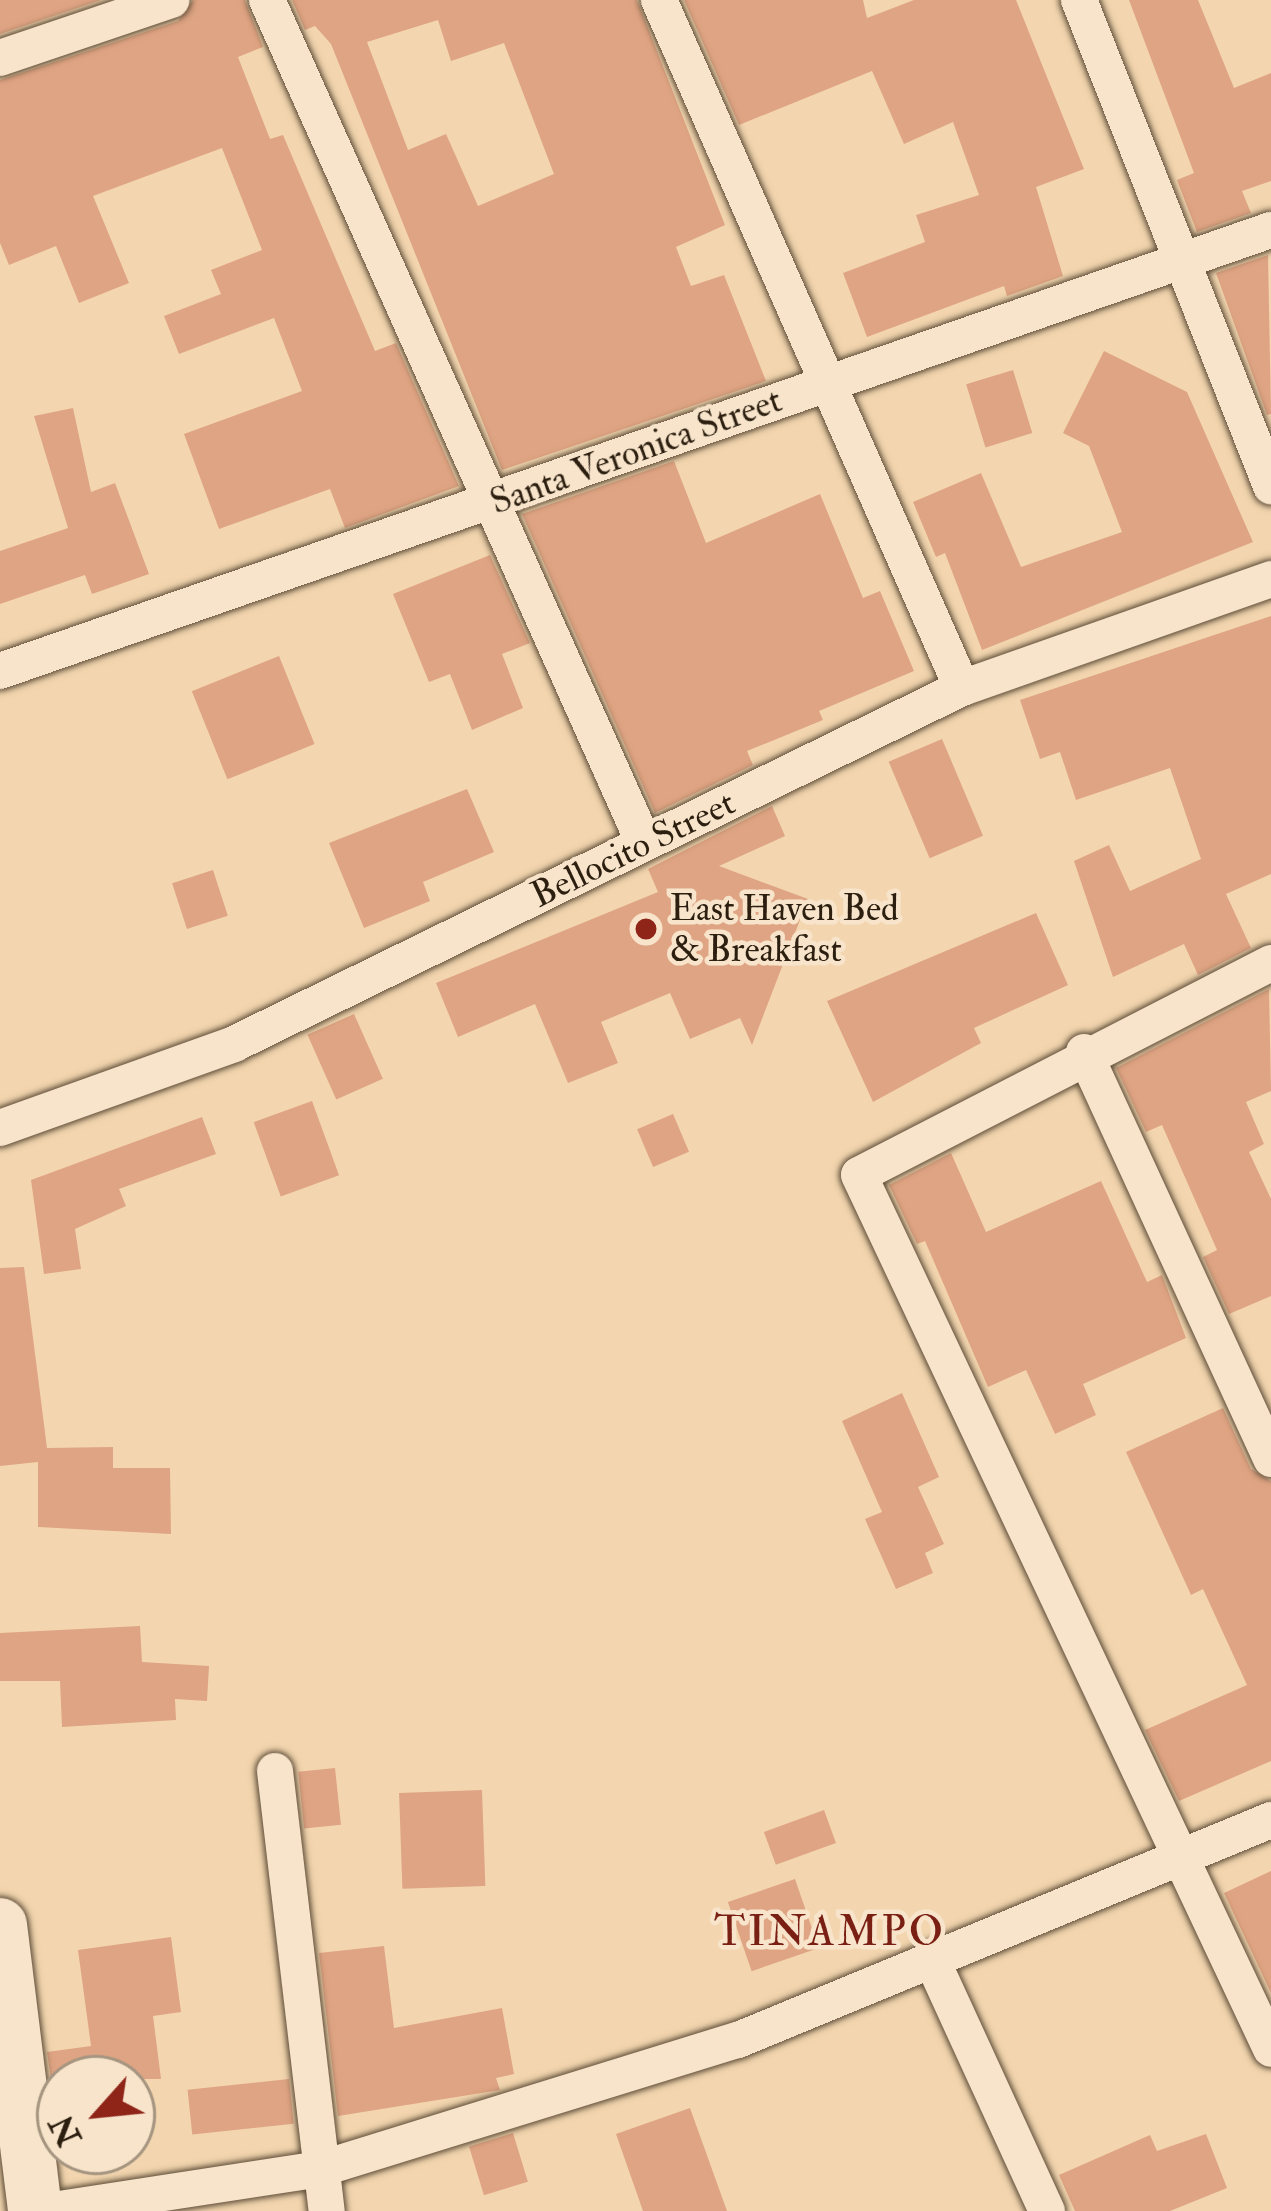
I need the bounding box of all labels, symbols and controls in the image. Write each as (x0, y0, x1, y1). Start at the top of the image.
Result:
street label: Santa Veronica Street (484, 378, 788, 524)
street label: Bellocito Street (524, 781, 742, 917)
place label: East Haven Bed & Breakfast (670, 886, 899, 971)
marker: East Haven Bed & Breakfast (633, 916, 659, 942)
district label: TINAMPO (714, 1907, 946, 1957)
north arrow (36, 2055, 156, 2175)
text: N (41, 2108, 91, 2153)

